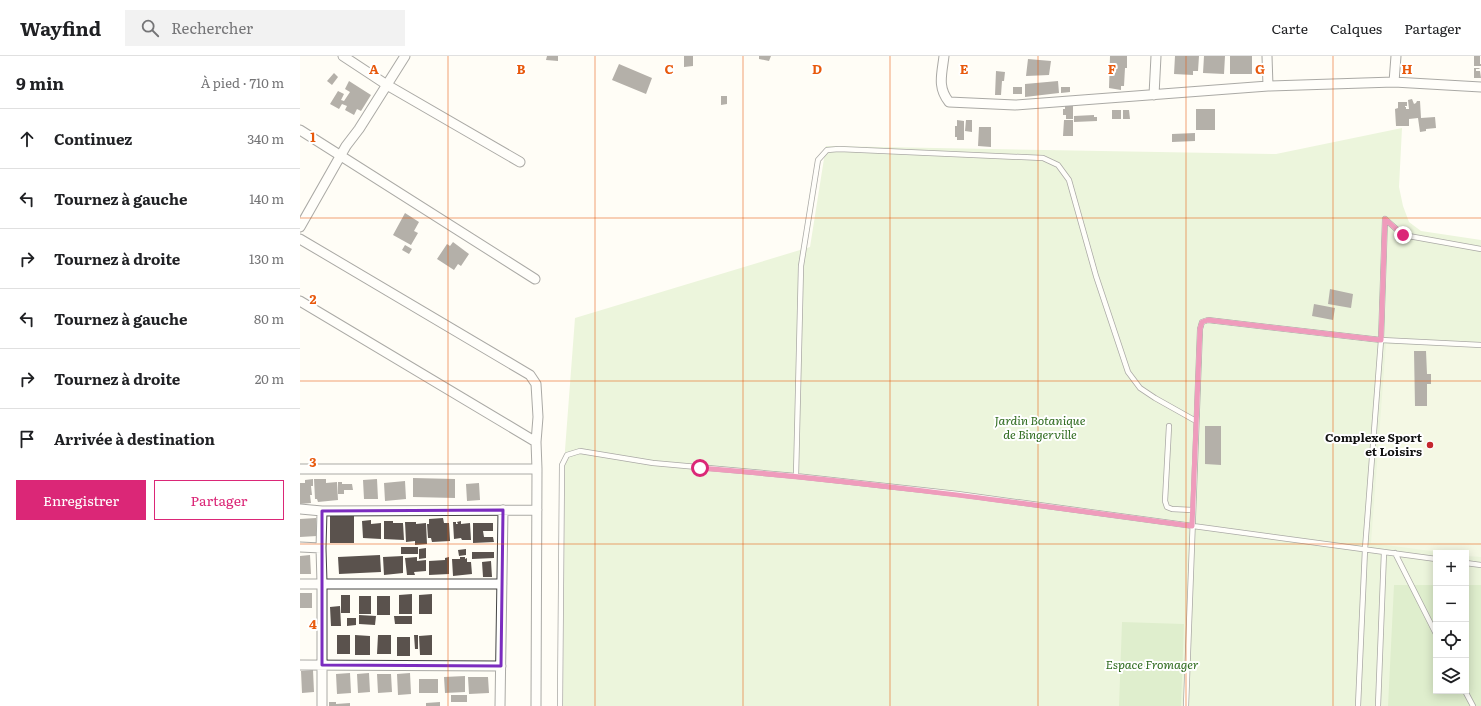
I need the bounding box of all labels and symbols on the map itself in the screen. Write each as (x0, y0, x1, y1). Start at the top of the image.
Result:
text: A (369, 59, 379, 78)
text: B (517, 59, 526, 78)
text: C (664, 59, 674, 78)
text: D (812, 59, 822, 78)
text: E (960, 59, 969, 78)
text: F (1108, 59, 1116, 78)
text: G (1255, 59, 1265, 78)
text: H (1402, 59, 1413, 78)
text: 1 (310, 127, 316, 146)
route end (1394, 226, 1412, 244)
text: 2 (310, 289, 317, 308)
park label: Jardin Botanique de Bingerville (995, 411, 1086, 443)
place label: Complexe Sport et Loisirs (1325, 428, 1423, 460)
marker: Complexe Sport et Loisirs (1425, 440, 1435, 450)
text: 3 (309, 452, 317, 471)
route start (691, 459, 709, 477)
text: 4 (309, 614, 317, 633)
park label: Espace Fromager (1106, 655, 1199, 673)

